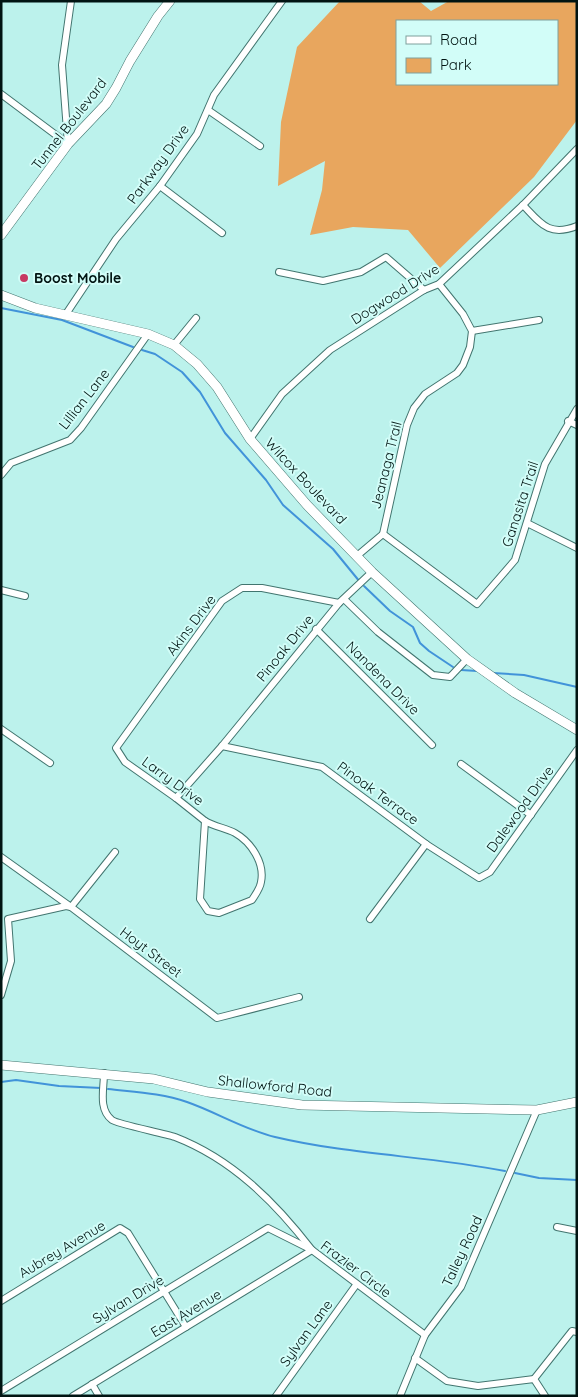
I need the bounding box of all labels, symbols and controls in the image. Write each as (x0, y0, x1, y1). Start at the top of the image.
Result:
legend (396, 20, 558, 85)
text: Road (440, 30, 477, 49)
text: Park (440, 55, 472, 74)
street label: Tunnel Boulevard (28, 74, 110, 174)
street label: Parkway Drive (123, 121, 193, 207)
street label: Dogwood Drive (347, 260, 443, 328)
place label: Boost Mobile (34, 269, 121, 287)
marker: Boost Mobile (18, 272, 30, 284)
street label: Lillian Lane (55, 365, 113, 433)
street label: Jeanaga Trail (366, 419, 406, 511)
street label: Wilcox Boulevard (261, 434, 351, 528)
street label: Ganasita Trail (498, 459, 542, 549)
street label: Akins Drive (162, 591, 220, 659)
street label: Pinoak Drive (252, 611, 318, 685)
street label: Nandena Drive (342, 637, 424, 719)
street label: Larry Drive (139, 753, 208, 810)
street label: Pinoak Terrace (334, 757, 422, 829)
street label: Dalewood Drive (482, 762, 558, 856)
street label: Hoyt Street (116, 923, 186, 981)
street label: Shallowford Road (217, 1071, 333, 1101)
street label: Talley Road (438, 1213, 486, 1289)
street label: Aubrey Avenue (15, 1216, 109, 1282)
street label: Frazier Circle (317, 1237, 395, 1301)
street label: Sylvan Drive (89, 1271, 167, 1327)
street label: East Avenue (147, 1285, 225, 1341)
street label: Sylvan Lane (276, 1296, 336, 1370)

